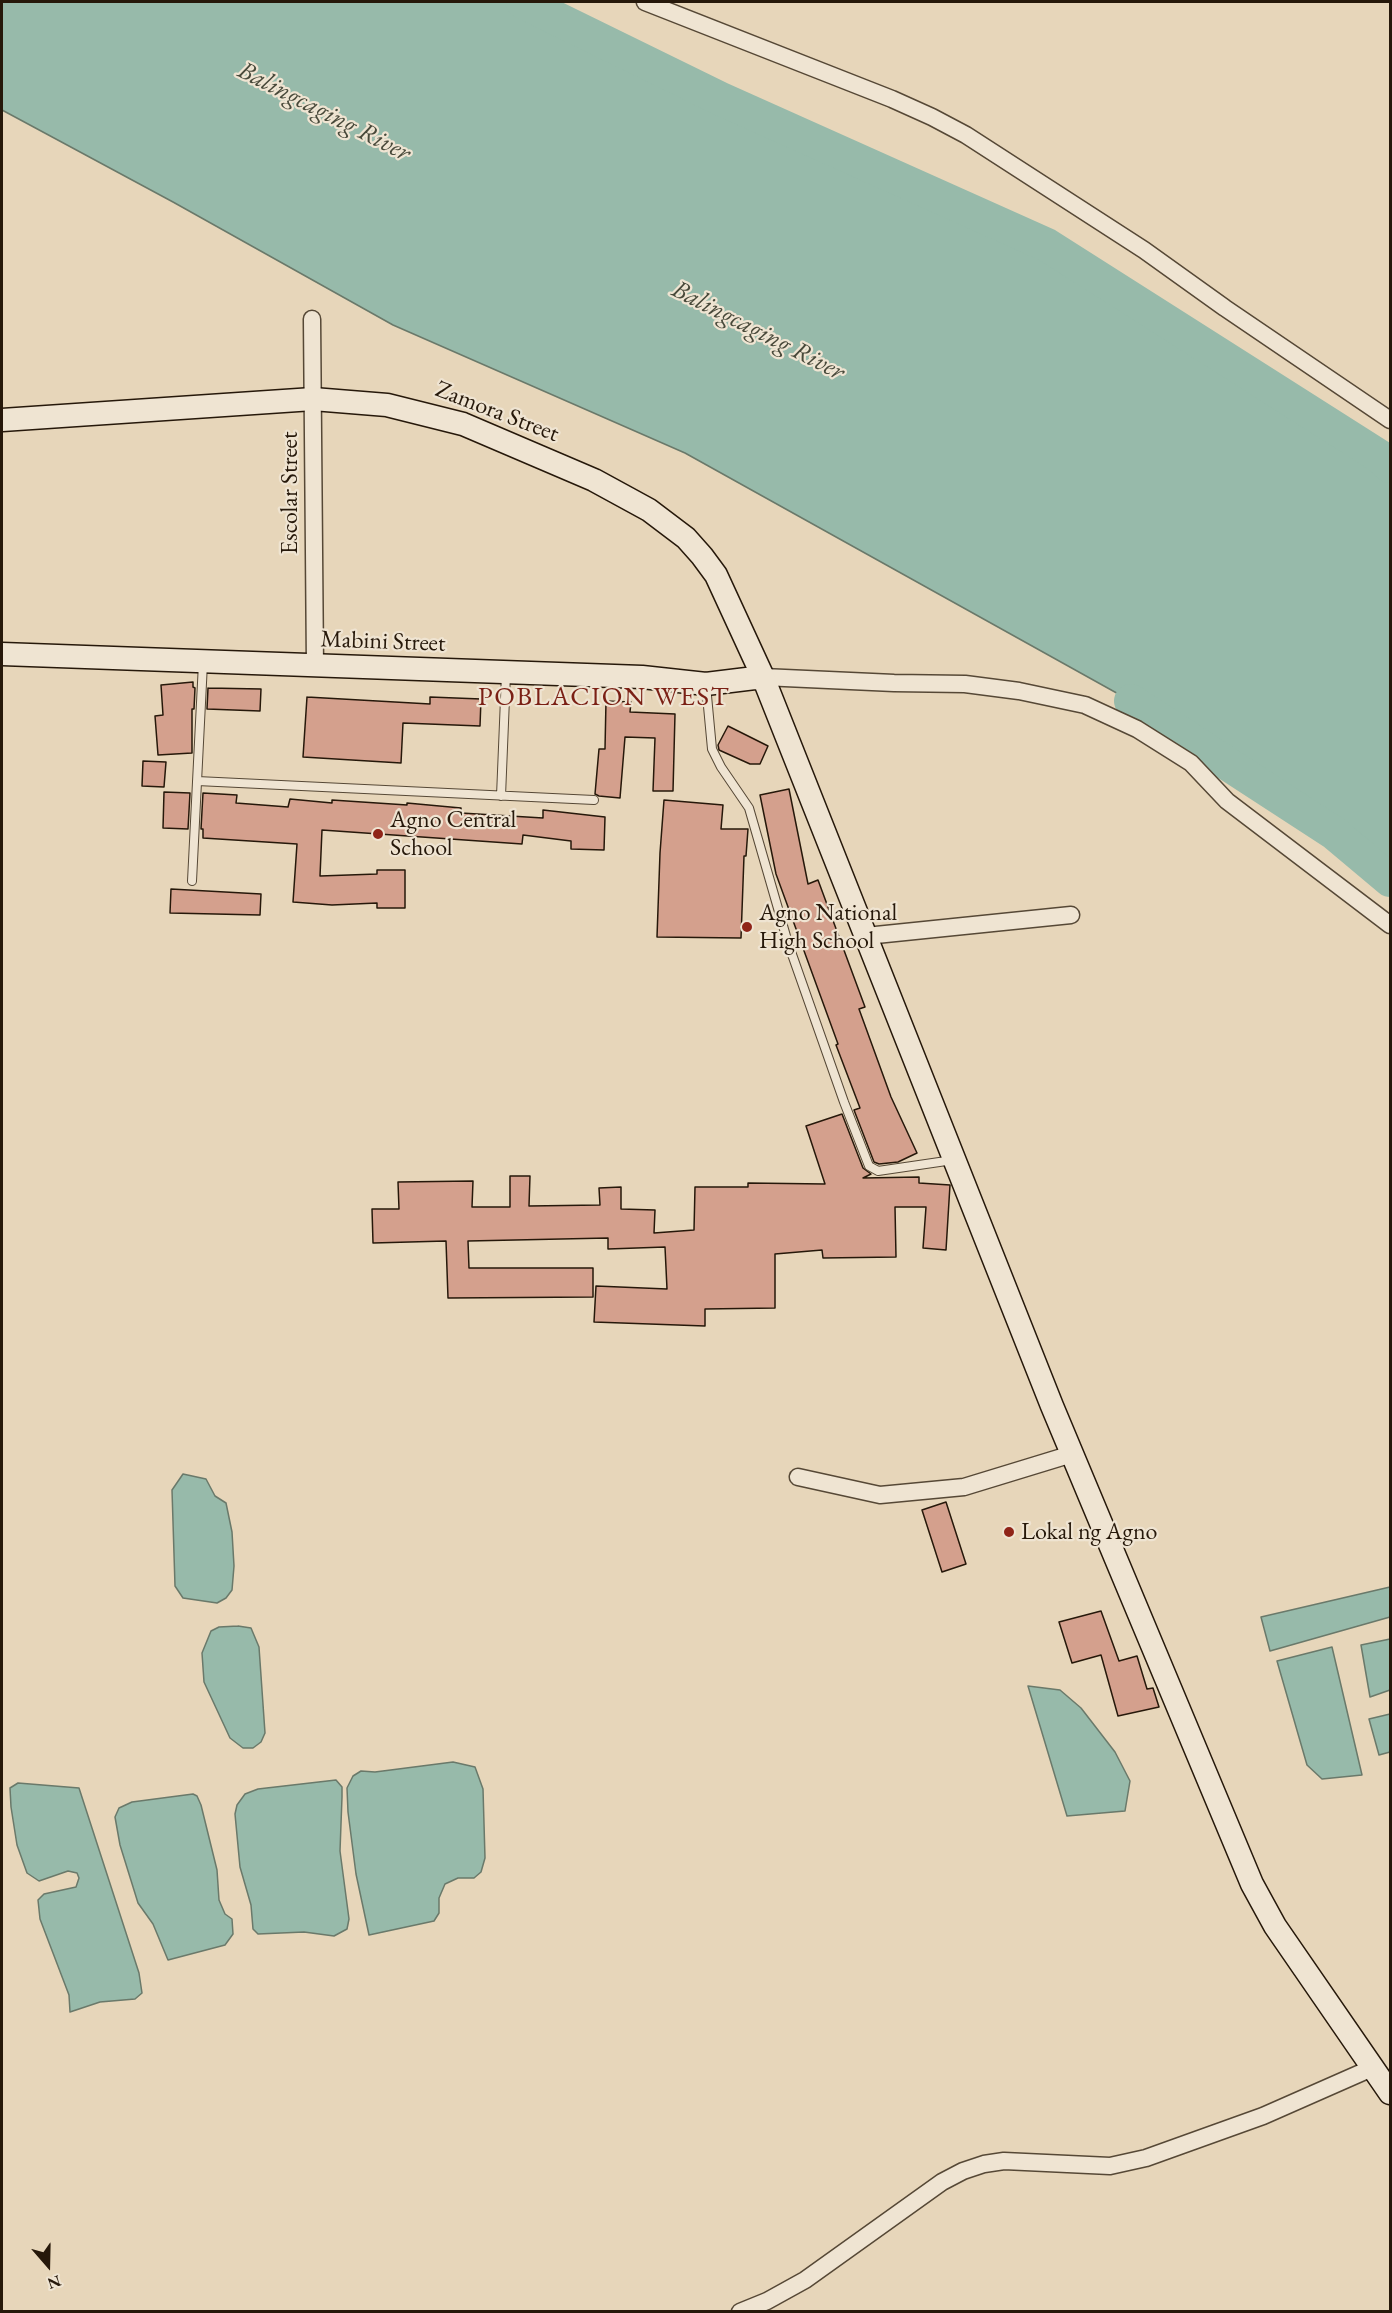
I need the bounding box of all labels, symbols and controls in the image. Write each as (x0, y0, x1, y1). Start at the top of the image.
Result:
water label: Balingcaging River (232, 55, 416, 169)
water label: Balingcaging River (666, 274, 850, 388)
street label: Zamora Street (431, 375, 563, 449)
street label: Escolar Street (276, 432, 304, 554)
street label: Mabini Street (320, 625, 446, 659)
district label: POBLACION WEST (478, 682, 730, 714)
place label: Agno Central School (390, 806, 516, 862)
marker: Agno Central School (371, 827, 385, 841)
place label: Agno National High School (759, 899, 897, 955)
marker: Agno National High School (740, 920, 754, 934)
place label: Lokal ng Agno (1021, 1518, 1157, 1546)
marker: Lokal ng Agno (1002, 1525, 1016, 1539)
north arrow (18, 2235, 78, 2295)
text: N (45, 2270, 64, 2294)

